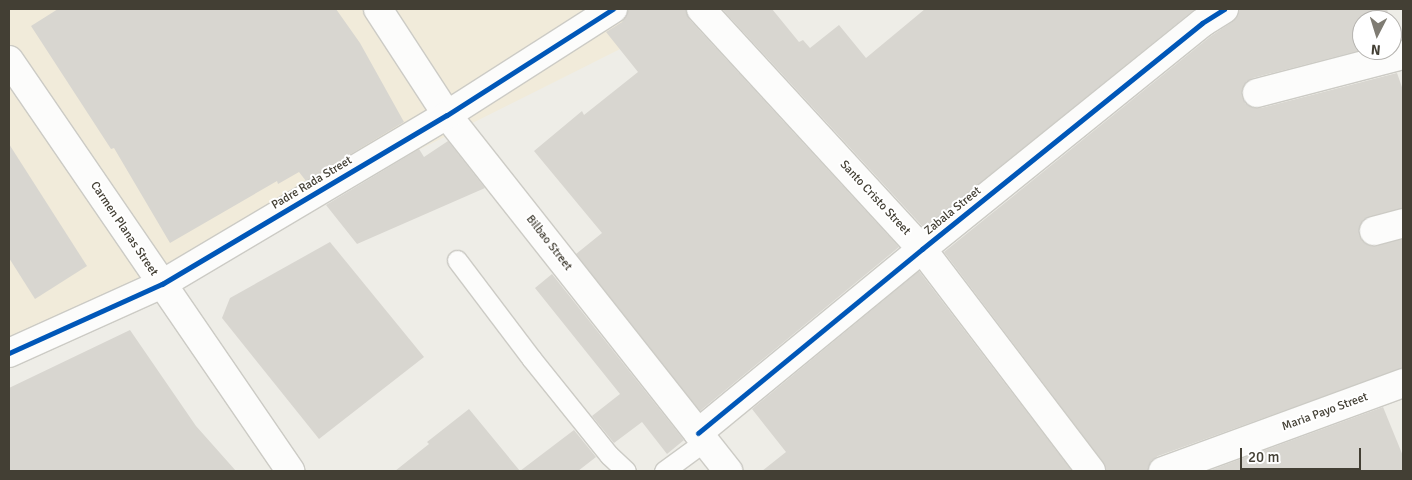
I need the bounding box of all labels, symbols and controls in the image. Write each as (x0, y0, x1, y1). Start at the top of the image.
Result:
north arrow (1352, 10, 1402, 60)
text: N (1370, 41, 1381, 58)
street label: Padre Rada Street (269, 153, 355, 213)
street label: Santo Cristo Street (837, 158, 913, 238)
street label: Carmen Planas Street (87, 179, 161, 279)
street label: Zabala Street (922, 184, 984, 238)
street label: Bilbao Street (523, 212, 575, 274)
street label: Maria Payo Street (1280, 390, 1370, 434)
scale bar (1242, 438, 1363, 470)
text: 20 m (1248, 448, 1279, 466)

